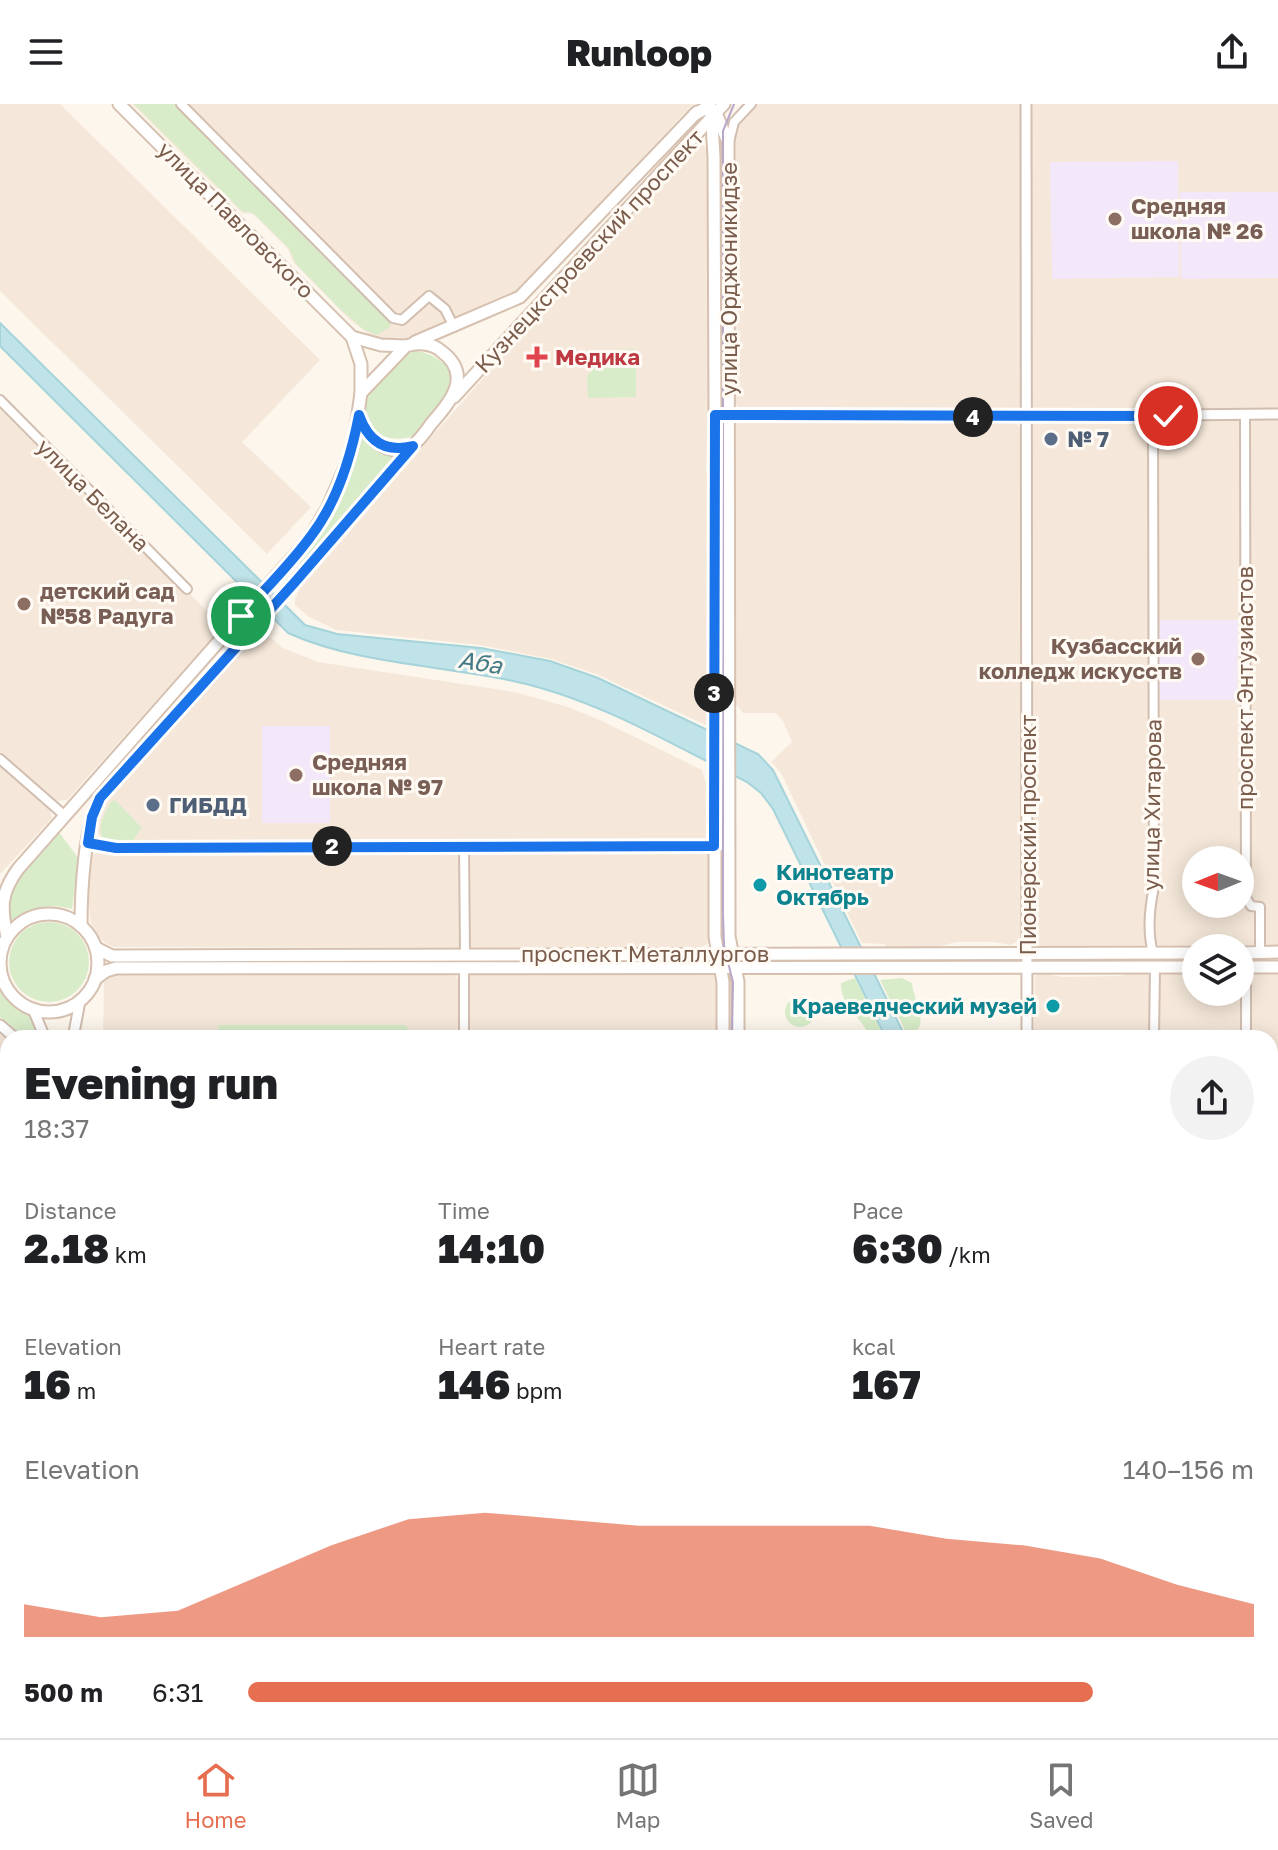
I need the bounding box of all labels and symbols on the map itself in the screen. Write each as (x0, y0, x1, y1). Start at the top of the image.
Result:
street label: Кузнецкстроевский проспект (469, 123, 709, 378)
street label: улица Павловского (152, 136, 320, 304)
street label: улица Орджоникидзе (715, 162, 742, 396)
place label: Средняя школа № 26 (1131, 192, 1263, 244)
marker: Средняя школа № 26 (1106, 210, 1124, 228)
place label: Медика (555, 343, 640, 370)
marker: Медика (526, 346, 548, 368)
pin (1134, 382, 1202, 450)
pin: 4 (953, 397, 993, 437)
place label: № 7 (1067, 425, 1109, 452)
marker: № 7 (1042, 430, 1060, 448)
street label: улица Белана (31, 433, 155, 557)
street label: проспект Энтузиастов (1231, 566, 1258, 810)
place label: детский сад №58 Радуга (40, 577, 175, 629)
pin (207, 582, 275, 650)
marker: детский сад №58 Радуга (15, 595, 33, 613)
place label: Кузбасский колледж искусств (979, 632, 1182, 684)
water label: Аба (456, 644, 505, 679)
marker: Кузбасский колледж искусств (1189, 650, 1207, 668)
pin: 3 (694, 673, 734, 713)
street label: Пионерский проспект (1014, 714, 1041, 956)
street label: улица Хитарова (1136, 719, 1167, 891)
place label: Средняя школа № 97 (312, 748, 443, 800)
marker: Средняя школа № 97 (287, 766, 305, 784)
place label: ГИБДД (169, 791, 247, 818)
marker: ГИБДД (144, 796, 162, 814)
pin: 2 (312, 826, 352, 866)
north arrow (1182, 846, 1254, 918)
place label: Кинотеатр Октябрь (776, 858, 894, 910)
marker: Кинотеатр Октябрь (751, 876, 769, 894)
street label: проспект Металлургов (521, 940, 769, 967)
place label: Краеведческий музей (792, 992, 1037, 1019)
marker: Краеведческий музей (1044, 997, 1062, 1015)

